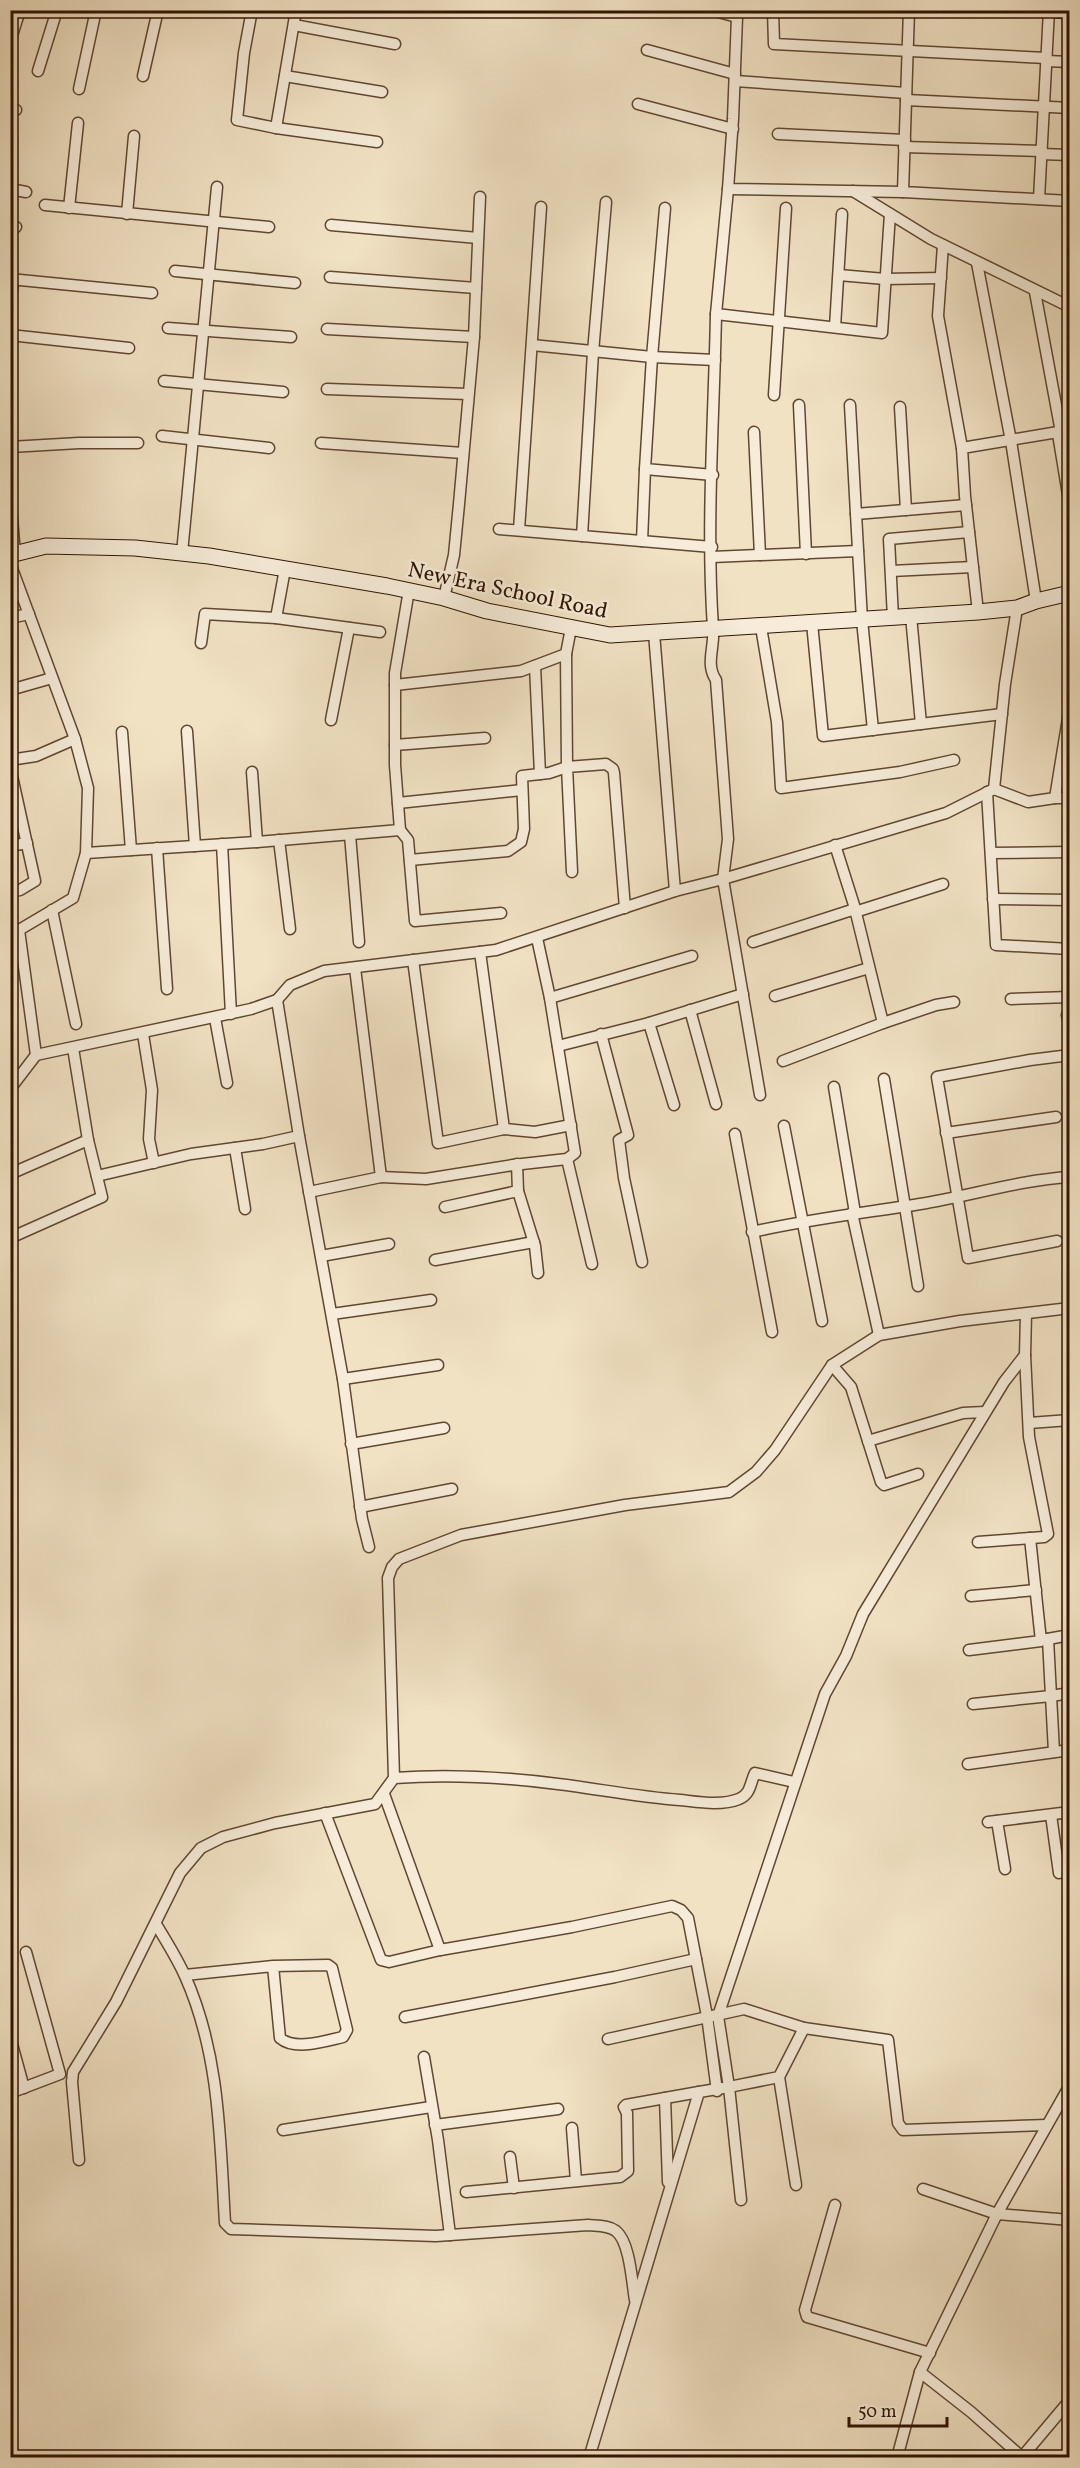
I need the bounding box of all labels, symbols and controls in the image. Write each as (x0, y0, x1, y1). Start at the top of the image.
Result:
street label: New Era School Road (405, 555, 610, 628)
scale bar (849, 2390, 946, 2428)
text: 50 m (858, 2400, 897, 2425)

